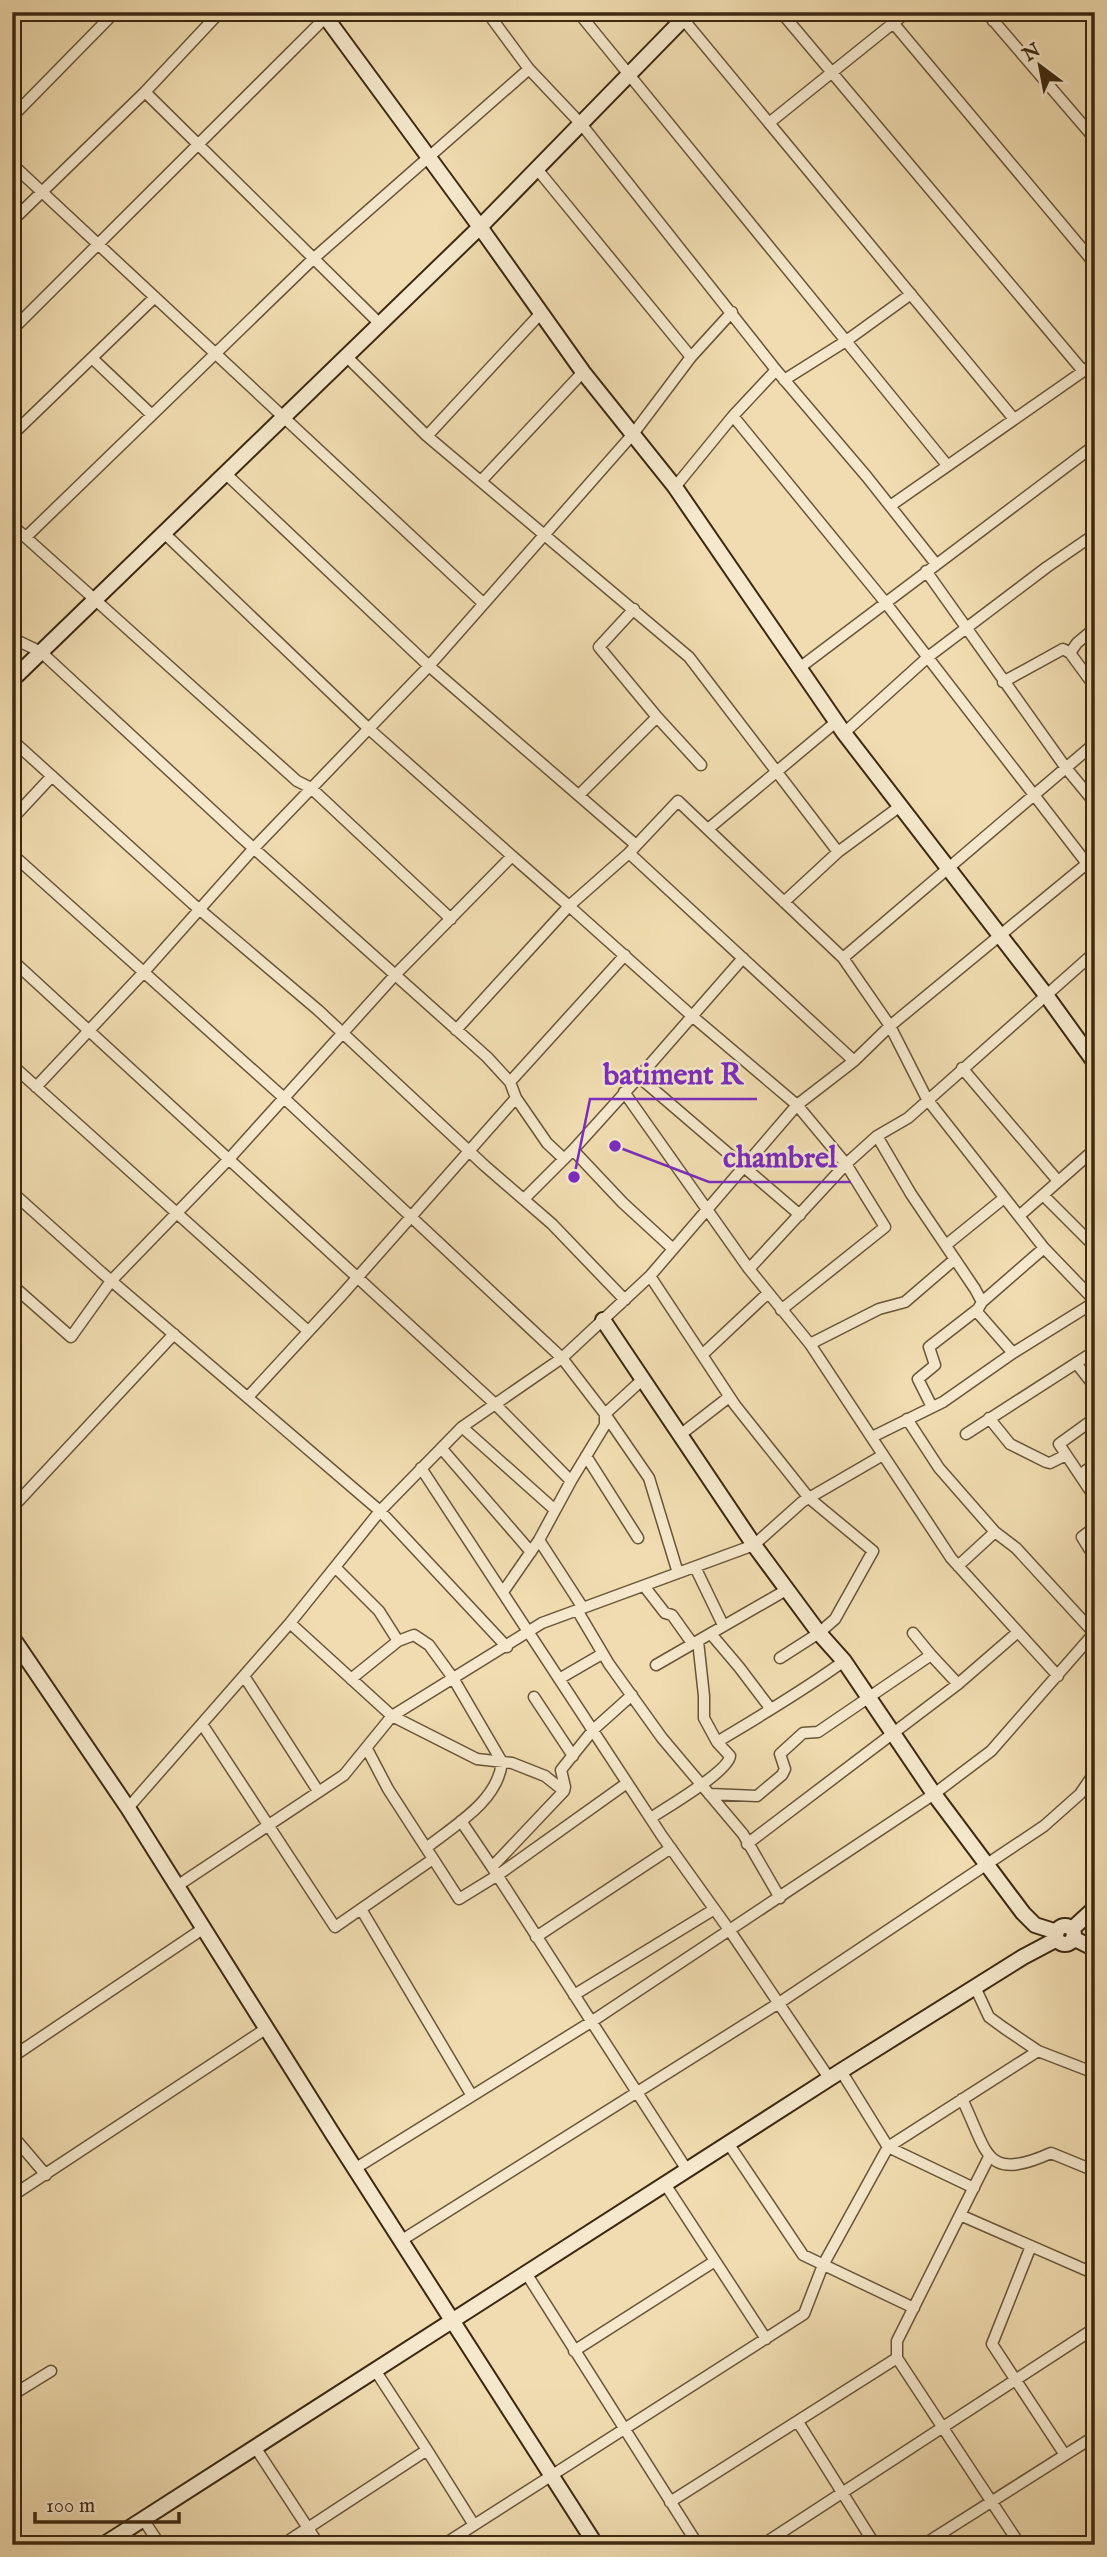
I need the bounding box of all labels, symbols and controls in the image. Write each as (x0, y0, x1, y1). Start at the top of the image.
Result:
north arrow (1006, 32, 1076, 102)
text: N (1018, 38, 1046, 68)
callout: batiment R (590, 1048, 757, 1099)
text: batiment R (602, 1057, 745, 1095)
callout: chambrel (709, 1131, 851, 1182)
text: chambrel (723, 1140, 838, 1178)
scale bar (35, 2480, 178, 2524)
text: 100 m (46, 2493, 95, 2520)

